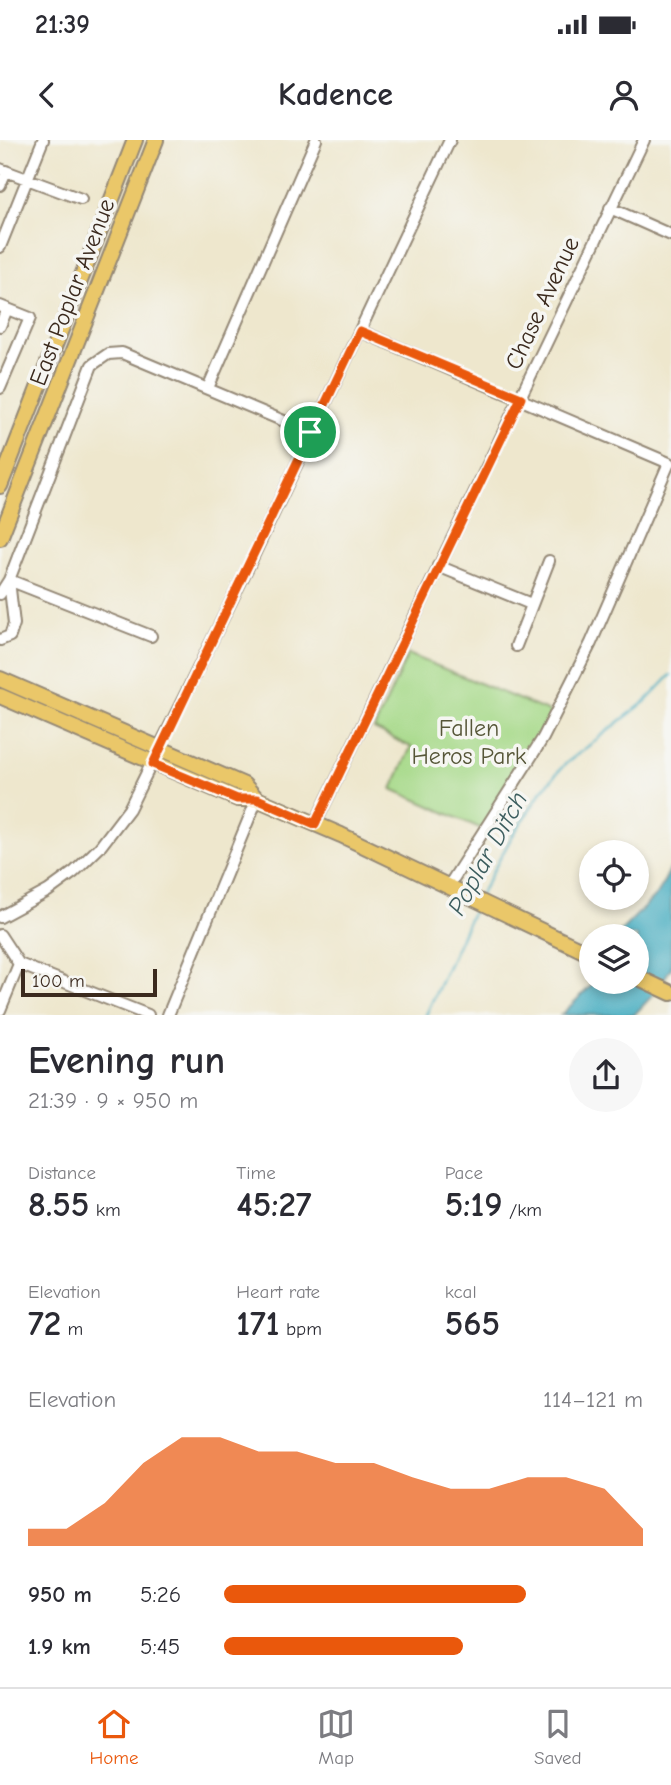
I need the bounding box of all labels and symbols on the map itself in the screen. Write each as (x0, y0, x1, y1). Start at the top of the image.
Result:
street label: East Poplar Avenue (23, 195, 121, 389)
street label: Chase Avenue (499, 232, 585, 374)
pin (280, 402, 340, 462)
park label: Fallen Heros Park (412, 714, 527, 770)
water label: Poplar Ditch (442, 786, 534, 921)
scale bar (21, 966, 158, 998)

